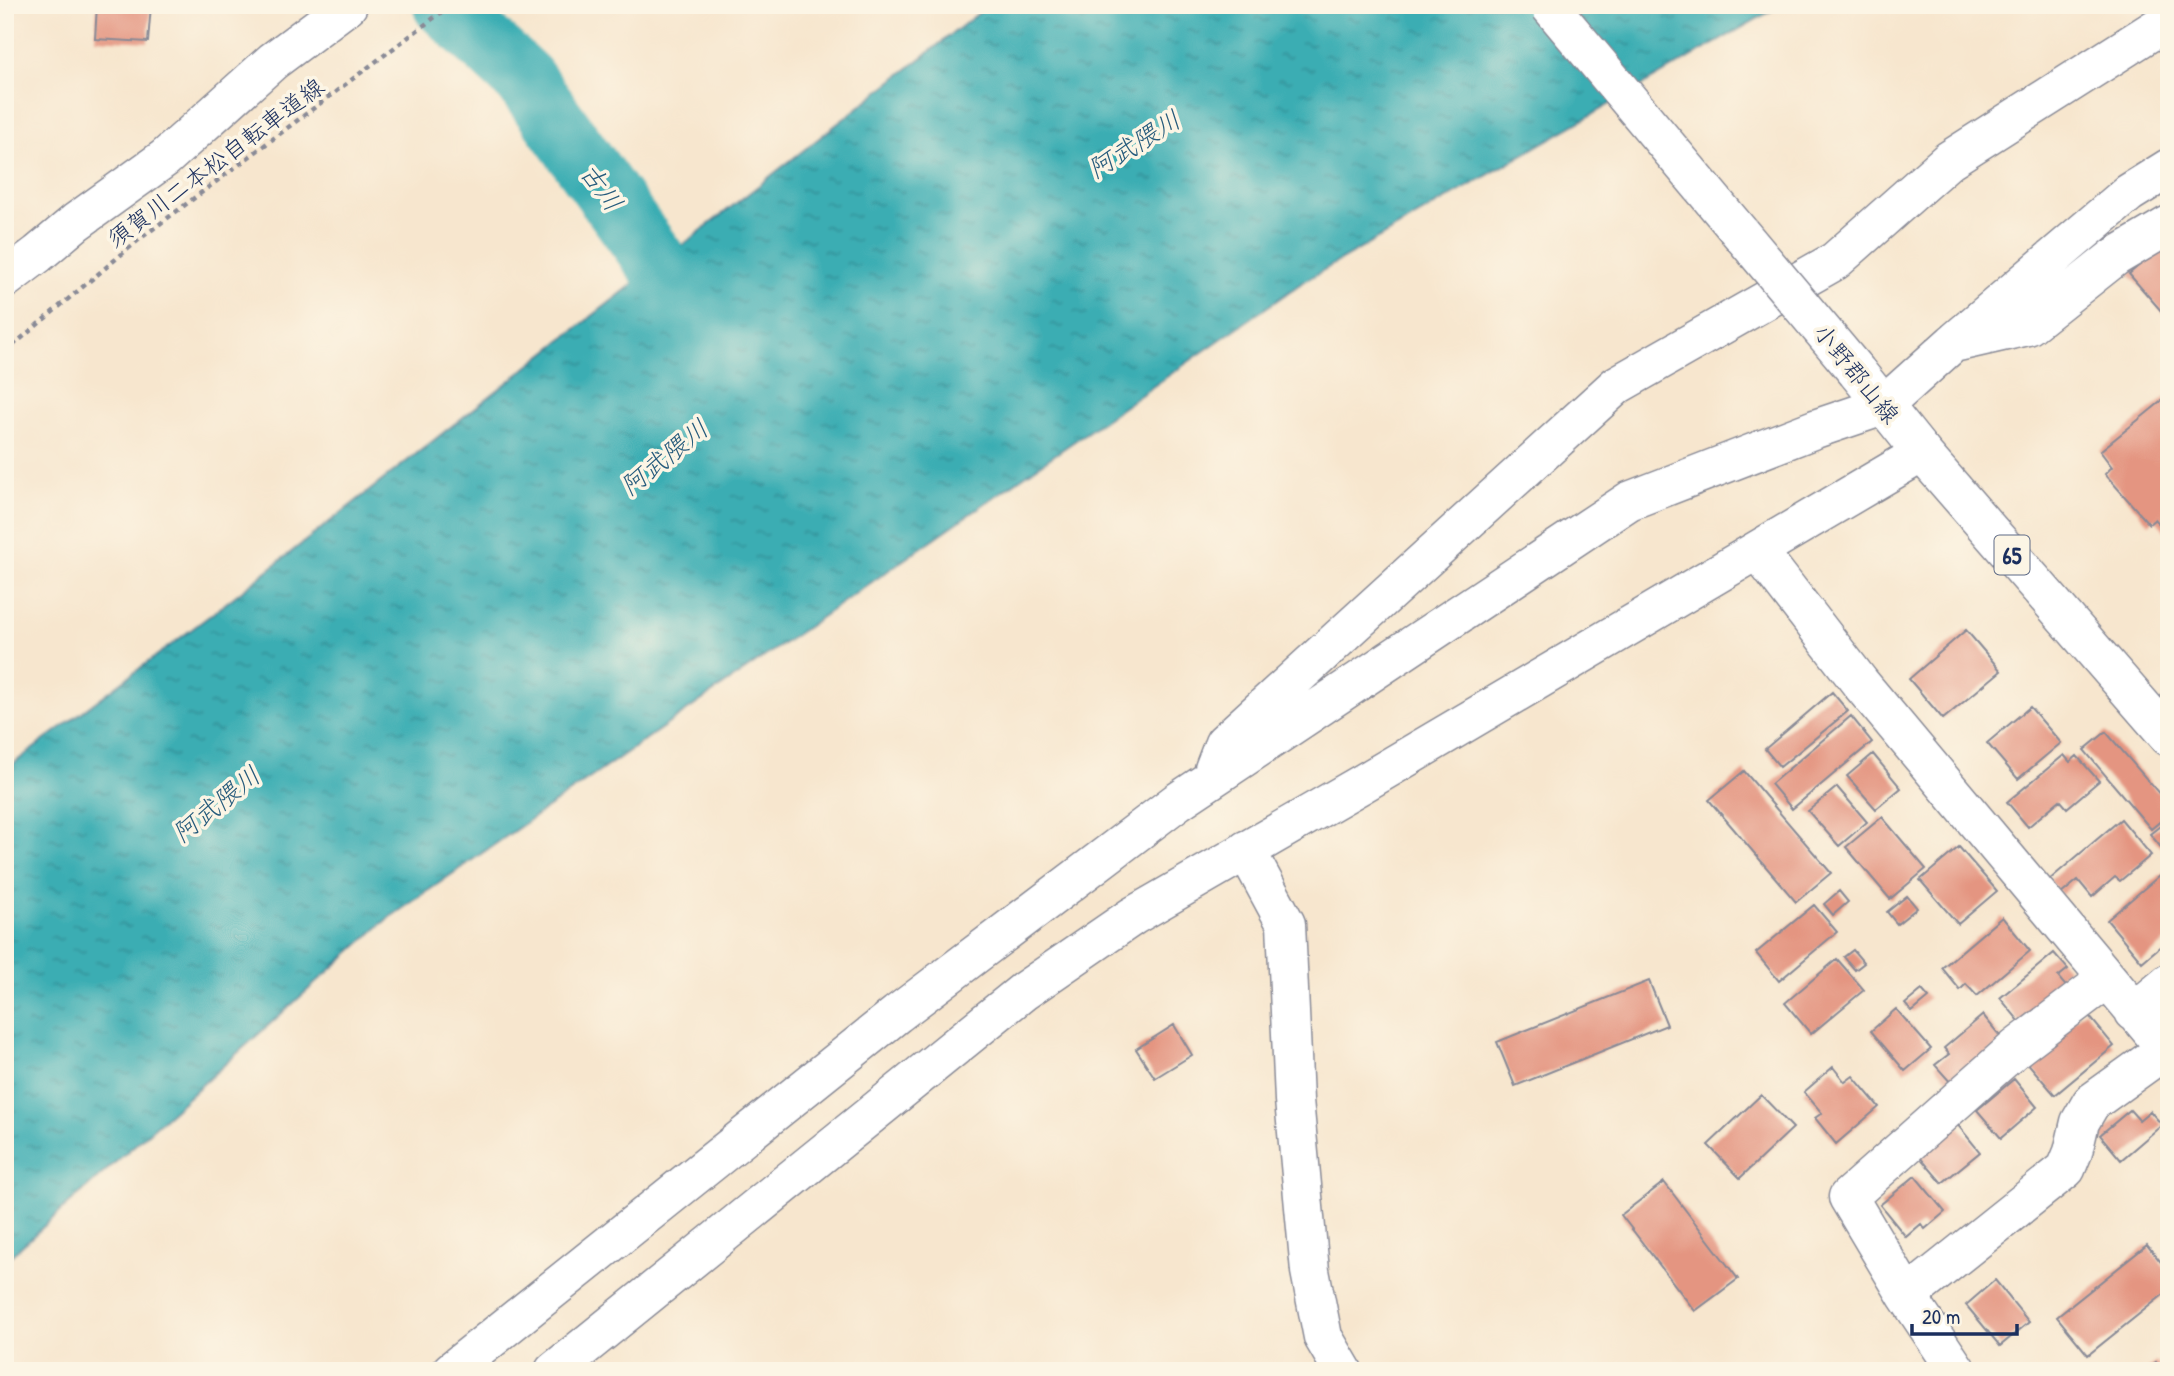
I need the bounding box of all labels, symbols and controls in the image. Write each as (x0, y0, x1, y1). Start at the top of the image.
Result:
street label: 須賀川二本松自転車道線 (100, 70, 330, 254)
water label: 阿武隈川 (1081, 102, 1187, 186)
water label: 古川 (573, 156, 631, 218)
street label: 小野郡山線 (1807, 316, 1907, 430)
water label: 阿武隈川 (613, 411, 715, 503)
road number: 65 (1994, 536, 2030, 575)
water label: 阿武隈川 (165, 758, 267, 850)
scale bar (1912, 1292, 2016, 1336)
text: 20 m (1922, 1302, 1960, 1331)

